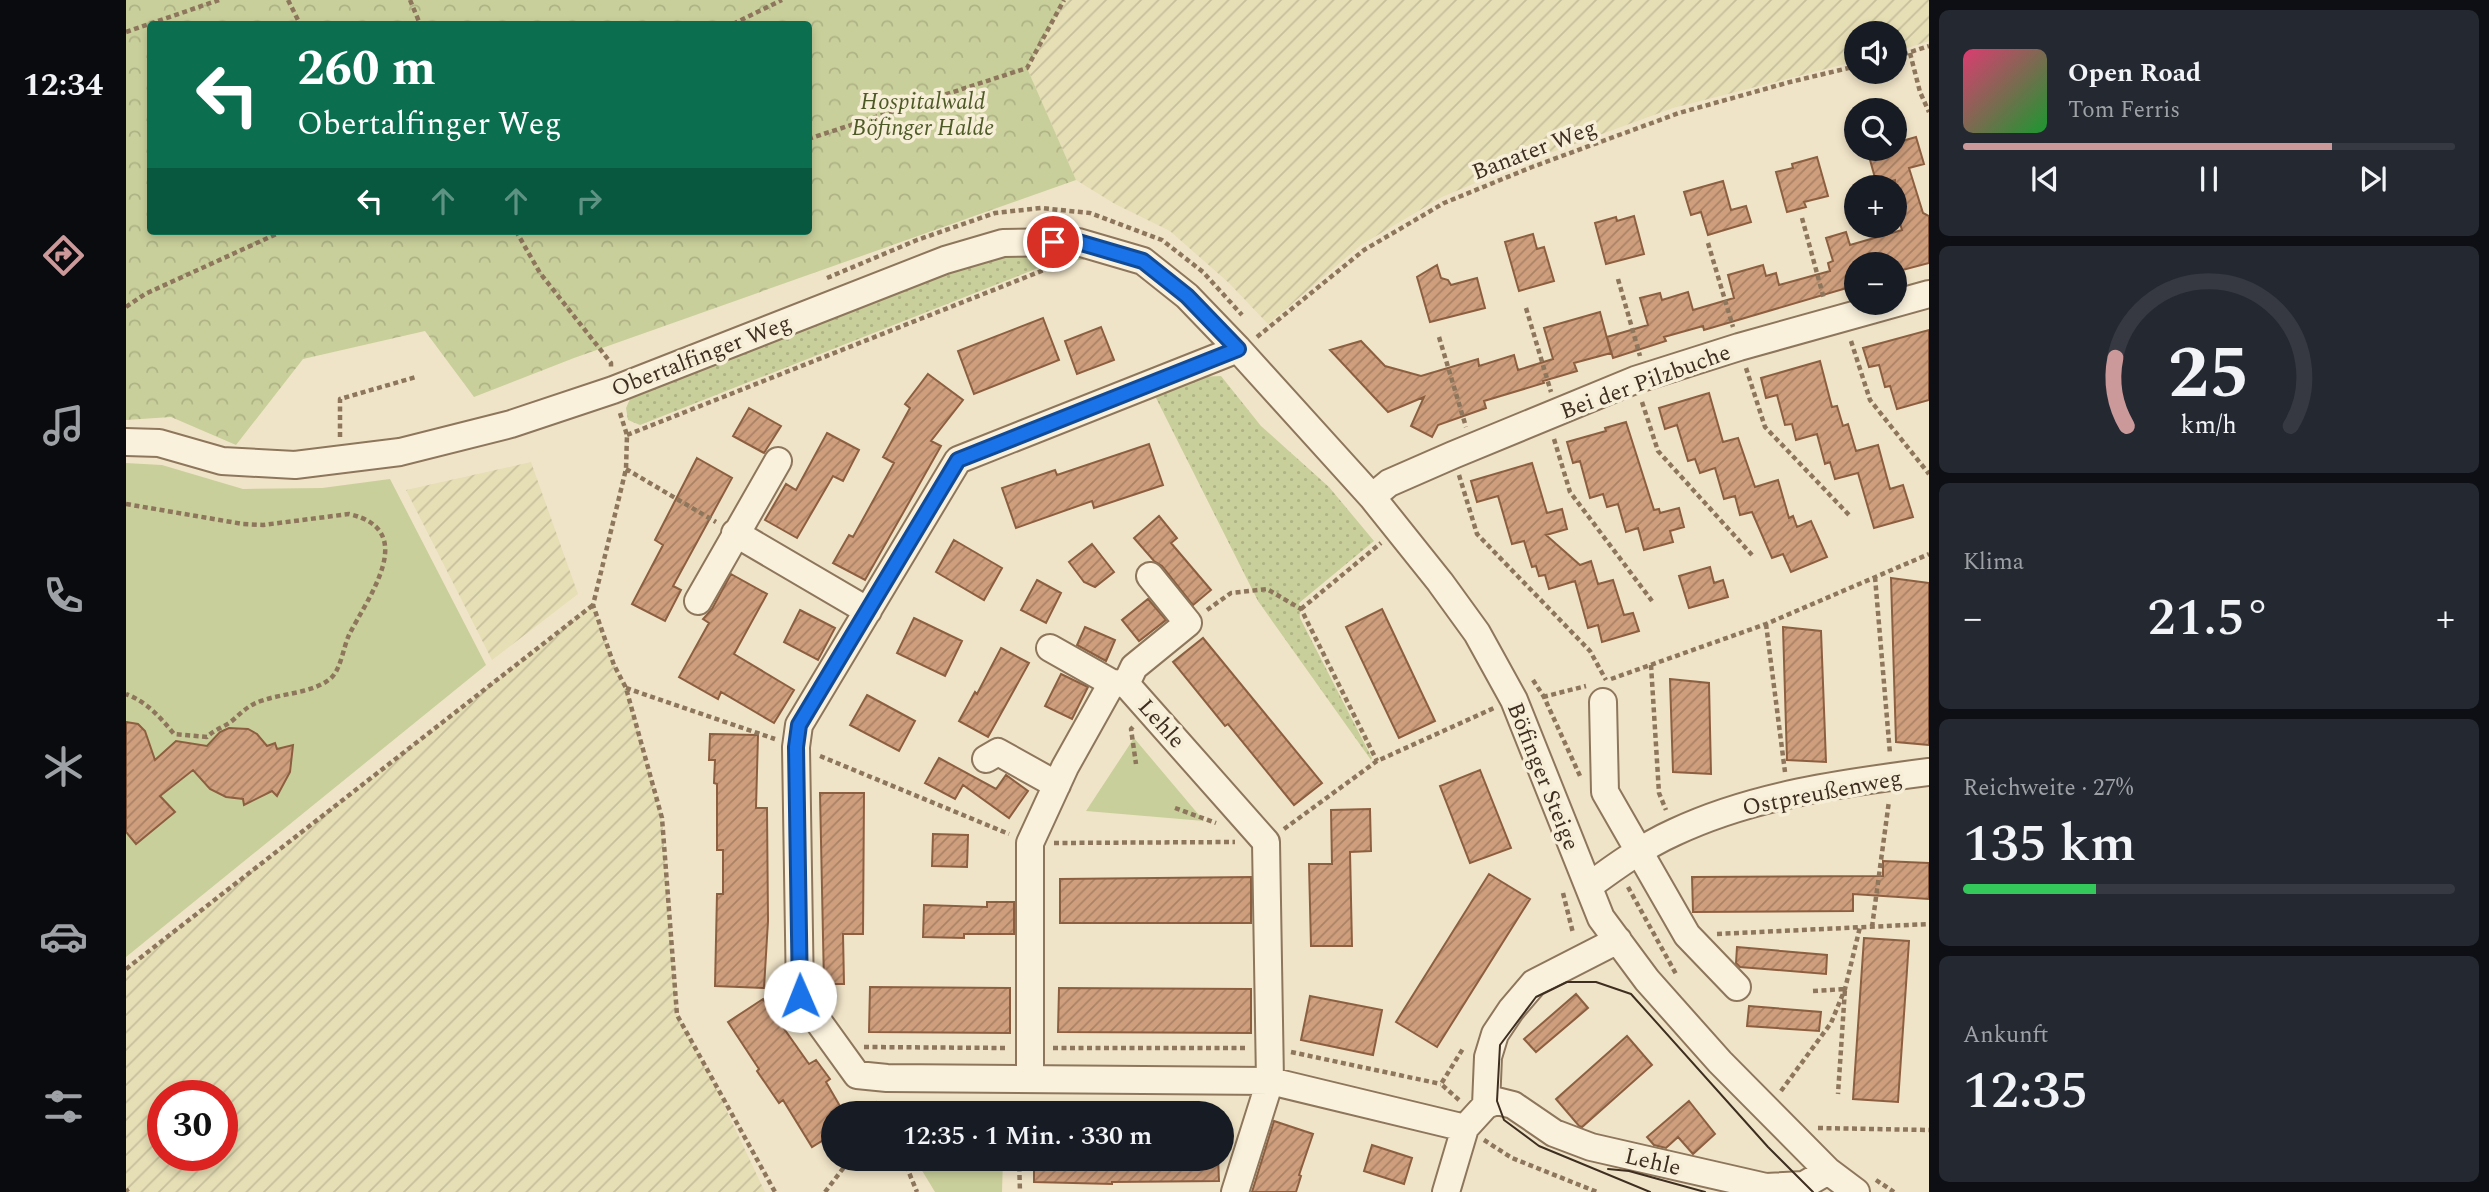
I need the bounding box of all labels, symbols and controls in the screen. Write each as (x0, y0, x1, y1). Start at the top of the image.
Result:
map controls (1844, 21, 1907, 315)
button: sound (1844, 21, 1907, 84)
text: 260 m (297, 32, 436, 107)
icon: left (182, 49, 273, 140)
text: Open Road (2068, 53, 2201, 93)
text: 12:34 (23, 61, 103, 110)
park label: Hospitalwald Böfinger Halde (852, 85, 994, 146)
text: Tom Ferris (2068, 93, 2180, 128)
button: search (1844, 98, 1907, 161)
text: Obertalfinger Weg (297, 100, 562, 149)
street label: Banater Weg (1467, 111, 1602, 190)
icon: previous (2026, 160, 2064, 198)
icon: pause (2190, 160, 2228, 198)
icon: next (2354, 160, 2392, 198)
button: + (1844, 175, 1907, 238)
icon: left (351, 182, 389, 220)
icon: ahead (424, 182, 462, 220)
icon: ahead (497, 182, 535, 220)
icon: right (570, 182, 608, 220)
pin (1023, 212, 1083, 272)
icon: arrive (1034, 223, 1072, 261)
icon: directions (39, 231, 88, 280)
button: − (1844, 252, 1907, 315)
street label: Obertalfinger Weg (606, 306, 797, 407)
text: 25 (2168, 319, 2250, 430)
street label: Bei der Pilzbuche (1555, 335, 1736, 429)
icon: music (39, 401, 88, 450)
text: km/h (2181, 406, 2237, 444)
text: Klima (1963, 545, 2024, 580)
icon: phone (39, 571, 88, 620)
text: 21.5° (2147, 579, 2271, 658)
text: − (1963, 590, 1982, 648)
text: + (2436, 590, 2455, 648)
street label: Lehle (1129, 691, 1193, 757)
street label: Böfinger Steige (1497, 697, 1588, 856)
icon: climate (39, 742, 88, 791)
street label: Ostpreußenweg (1739, 761, 1905, 826)
text: Reichweite · 27% (1963, 771, 2133, 806)
text: 135 km (1963, 805, 2136, 884)
icon: car (39, 912, 88, 961)
position arrow (763, 959, 837, 1033)
text: Ankunft (1963, 1018, 2048, 1053)
text: 12:35 (1963, 1052, 2088, 1131)
speed limit sign: 30 (147, 1080, 238, 1171)
icon: filters (39, 1082, 88, 1131)
text: 12:35 · 1 Min. · 330 m (903, 1116, 1152, 1156)
street label: Lehle (1621, 1139, 1684, 1186)

